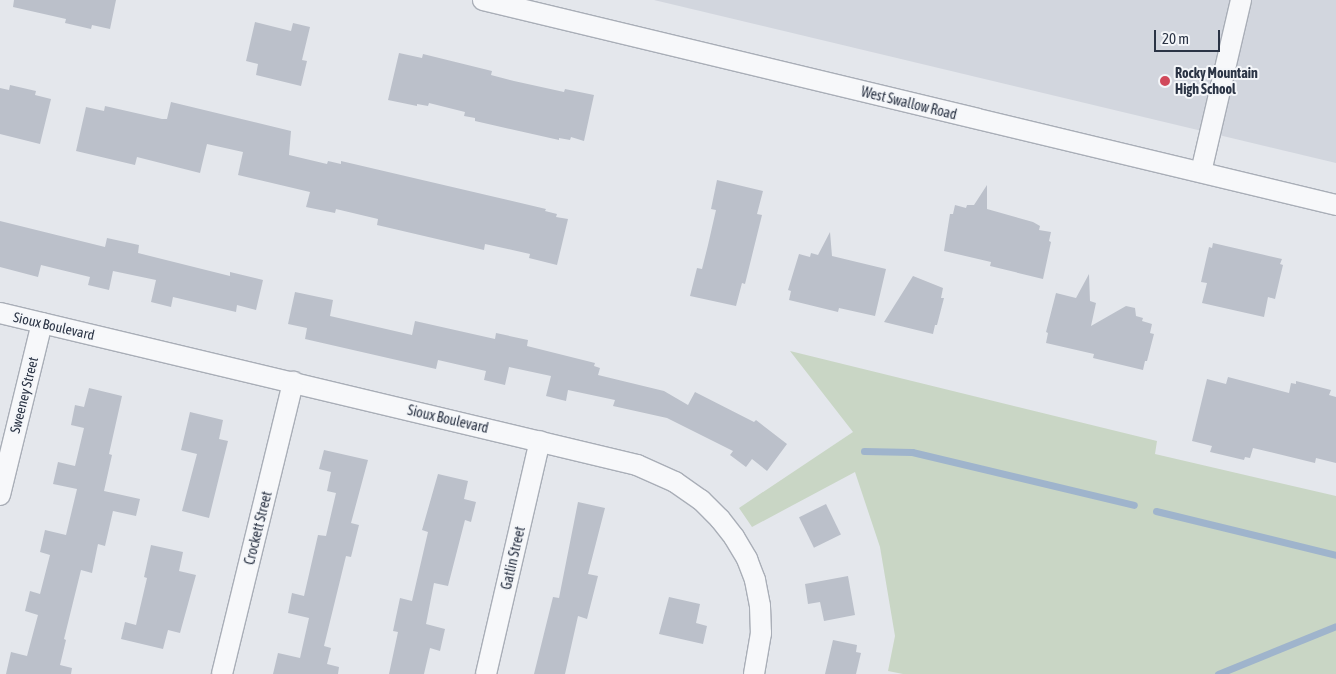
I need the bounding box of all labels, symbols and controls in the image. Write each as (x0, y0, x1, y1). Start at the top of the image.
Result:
scale bar (1156, 20, 1222, 52)
text: 20 m (1162, 30, 1189, 47)
place label: Rocky Mountain High School (1175, 65, 1258, 98)
marker: Rocky Mountain High School (1159, 75, 1171, 87)
street label: West Swallow Road (859, 83, 959, 123)
street label: Sioux Boulevard (12, 309, 96, 343)
street label: Sweeney Street (6, 355, 42, 435)
street label: Sioux Boulevard (406, 402, 490, 436)
street label: Crockett Street (241, 490, 275, 566)
street label: Gatlin Street (498, 525, 528, 591)

